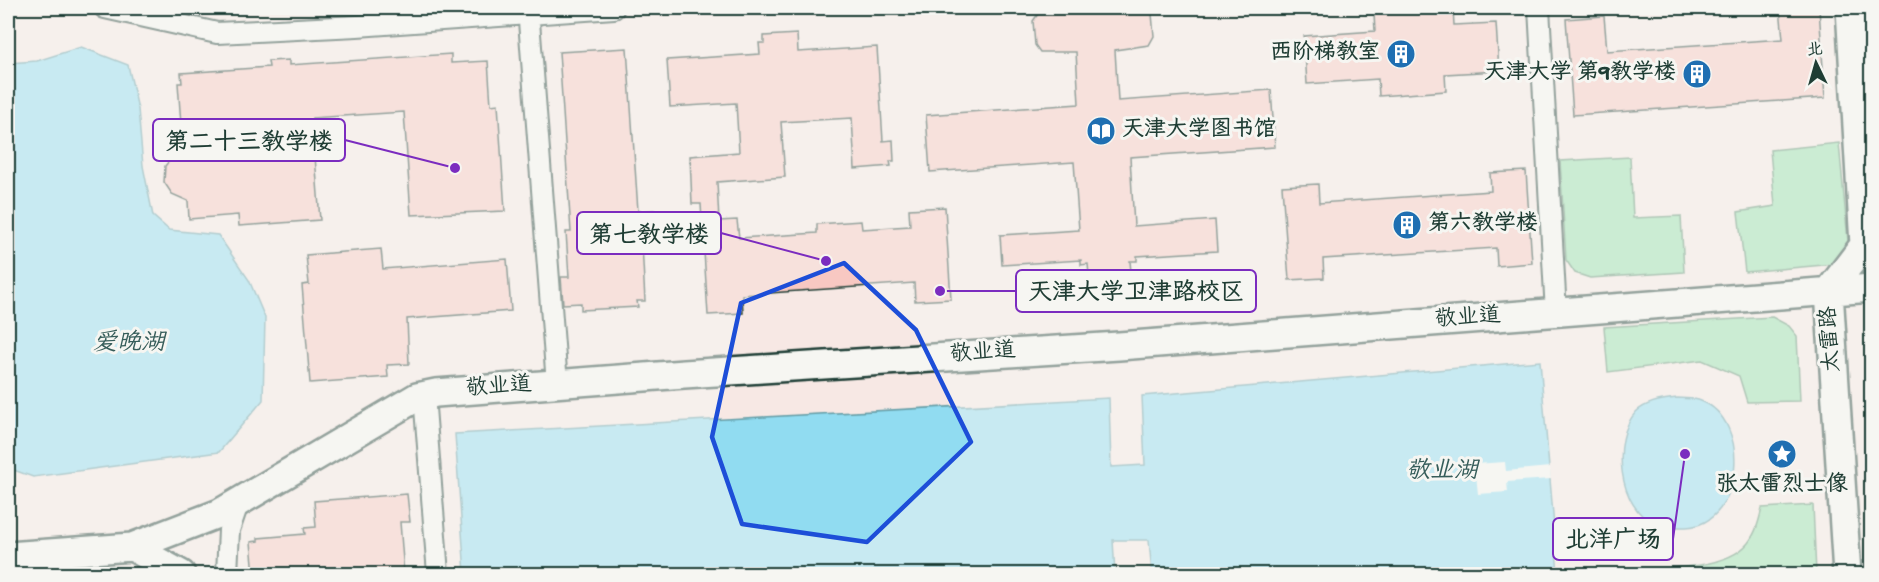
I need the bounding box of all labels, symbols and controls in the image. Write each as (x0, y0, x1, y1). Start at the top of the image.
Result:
north arrow (1786, 33, 1846, 93)
building icon: 西阶梯教室 (1385, 38, 1417, 70)
place label: 西阶梯教室 (1270, 39, 1380, 67)
text: 北 (1806, 40, 1824, 62)
building icon: 天津大学 第9教学楼 (1681, 58, 1713, 90)
place label: 天津大学 第9教学楼 (1484, 59, 1676, 87)
library icon: 天津大学图书馆 (1085, 115, 1117, 147)
place label: 天津大学图书馆 (1122, 117, 1276, 144)
callout: 第二十三教学楼 (153, 119, 345, 161)
text: 第二十三教学楼 (165, 129, 333, 159)
building icon: 第六教学楼 (1391, 209, 1423, 241)
place label: 第六教学楼 (1428, 210, 1538, 238)
callout: 第七教学楼 (577, 212, 721, 254)
text: 第七教学楼 (589, 222, 709, 252)
callout: 天津大学卫津路校区 (1016, 270, 1256, 312)
text: 天津大学卫津路校区 (1028, 278, 1244, 309)
street label: 敬业道 (1434, 303, 1502, 334)
street label: 太雷路 (1815, 305, 1847, 373)
water label: 爱晚湖 (93, 329, 168, 359)
street label: 敬业道 (949, 338, 1017, 369)
street label: 敬业道 (465, 372, 533, 403)
place icon: 张太雷烈士像 (1766, 438, 1798, 470)
water label: 敬业湖 (1406, 457, 1481, 487)
place label: 张太雷烈士像 (1716, 471, 1848, 499)
callout: 北洋广场 (1553, 518, 1673, 560)
text: 北洋广场 (1565, 526, 1661, 557)

